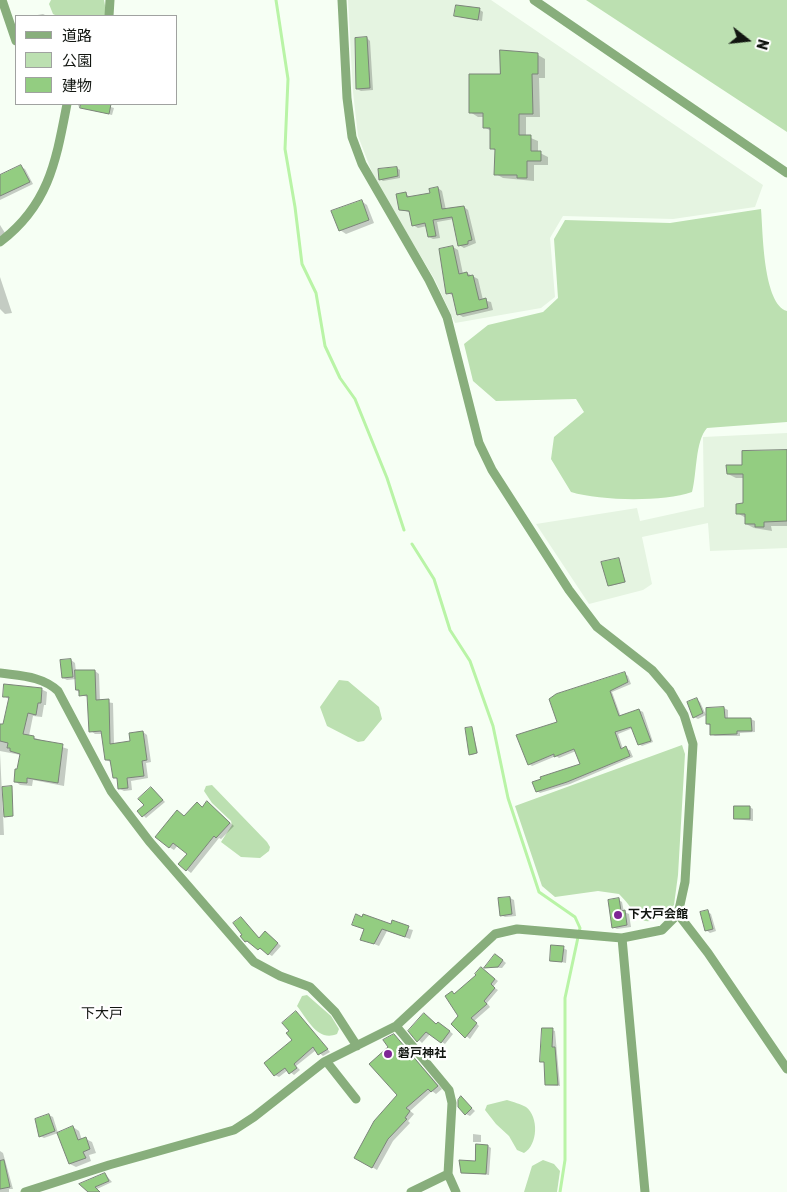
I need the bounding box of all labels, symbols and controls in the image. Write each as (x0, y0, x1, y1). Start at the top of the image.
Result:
legend (15, 15, 178, 105)
north arrow (722, 15, 772, 65)
text: 道路 (62, 27, 92, 45)
text: N (752, 37, 771, 51)
text: 公園 (62, 52, 92, 70)
text: 建物 (62, 77, 92, 95)
place label: 下大戸会館 (628, 908, 688, 922)
marker: 下大戸会館 (612, 909, 624, 921)
district label: 下大戸 (81, 1006, 123, 1022)
place label: 磐戸神社 (398, 1047, 446, 1061)
marker: 磐戸神社 (382, 1048, 394, 1060)

